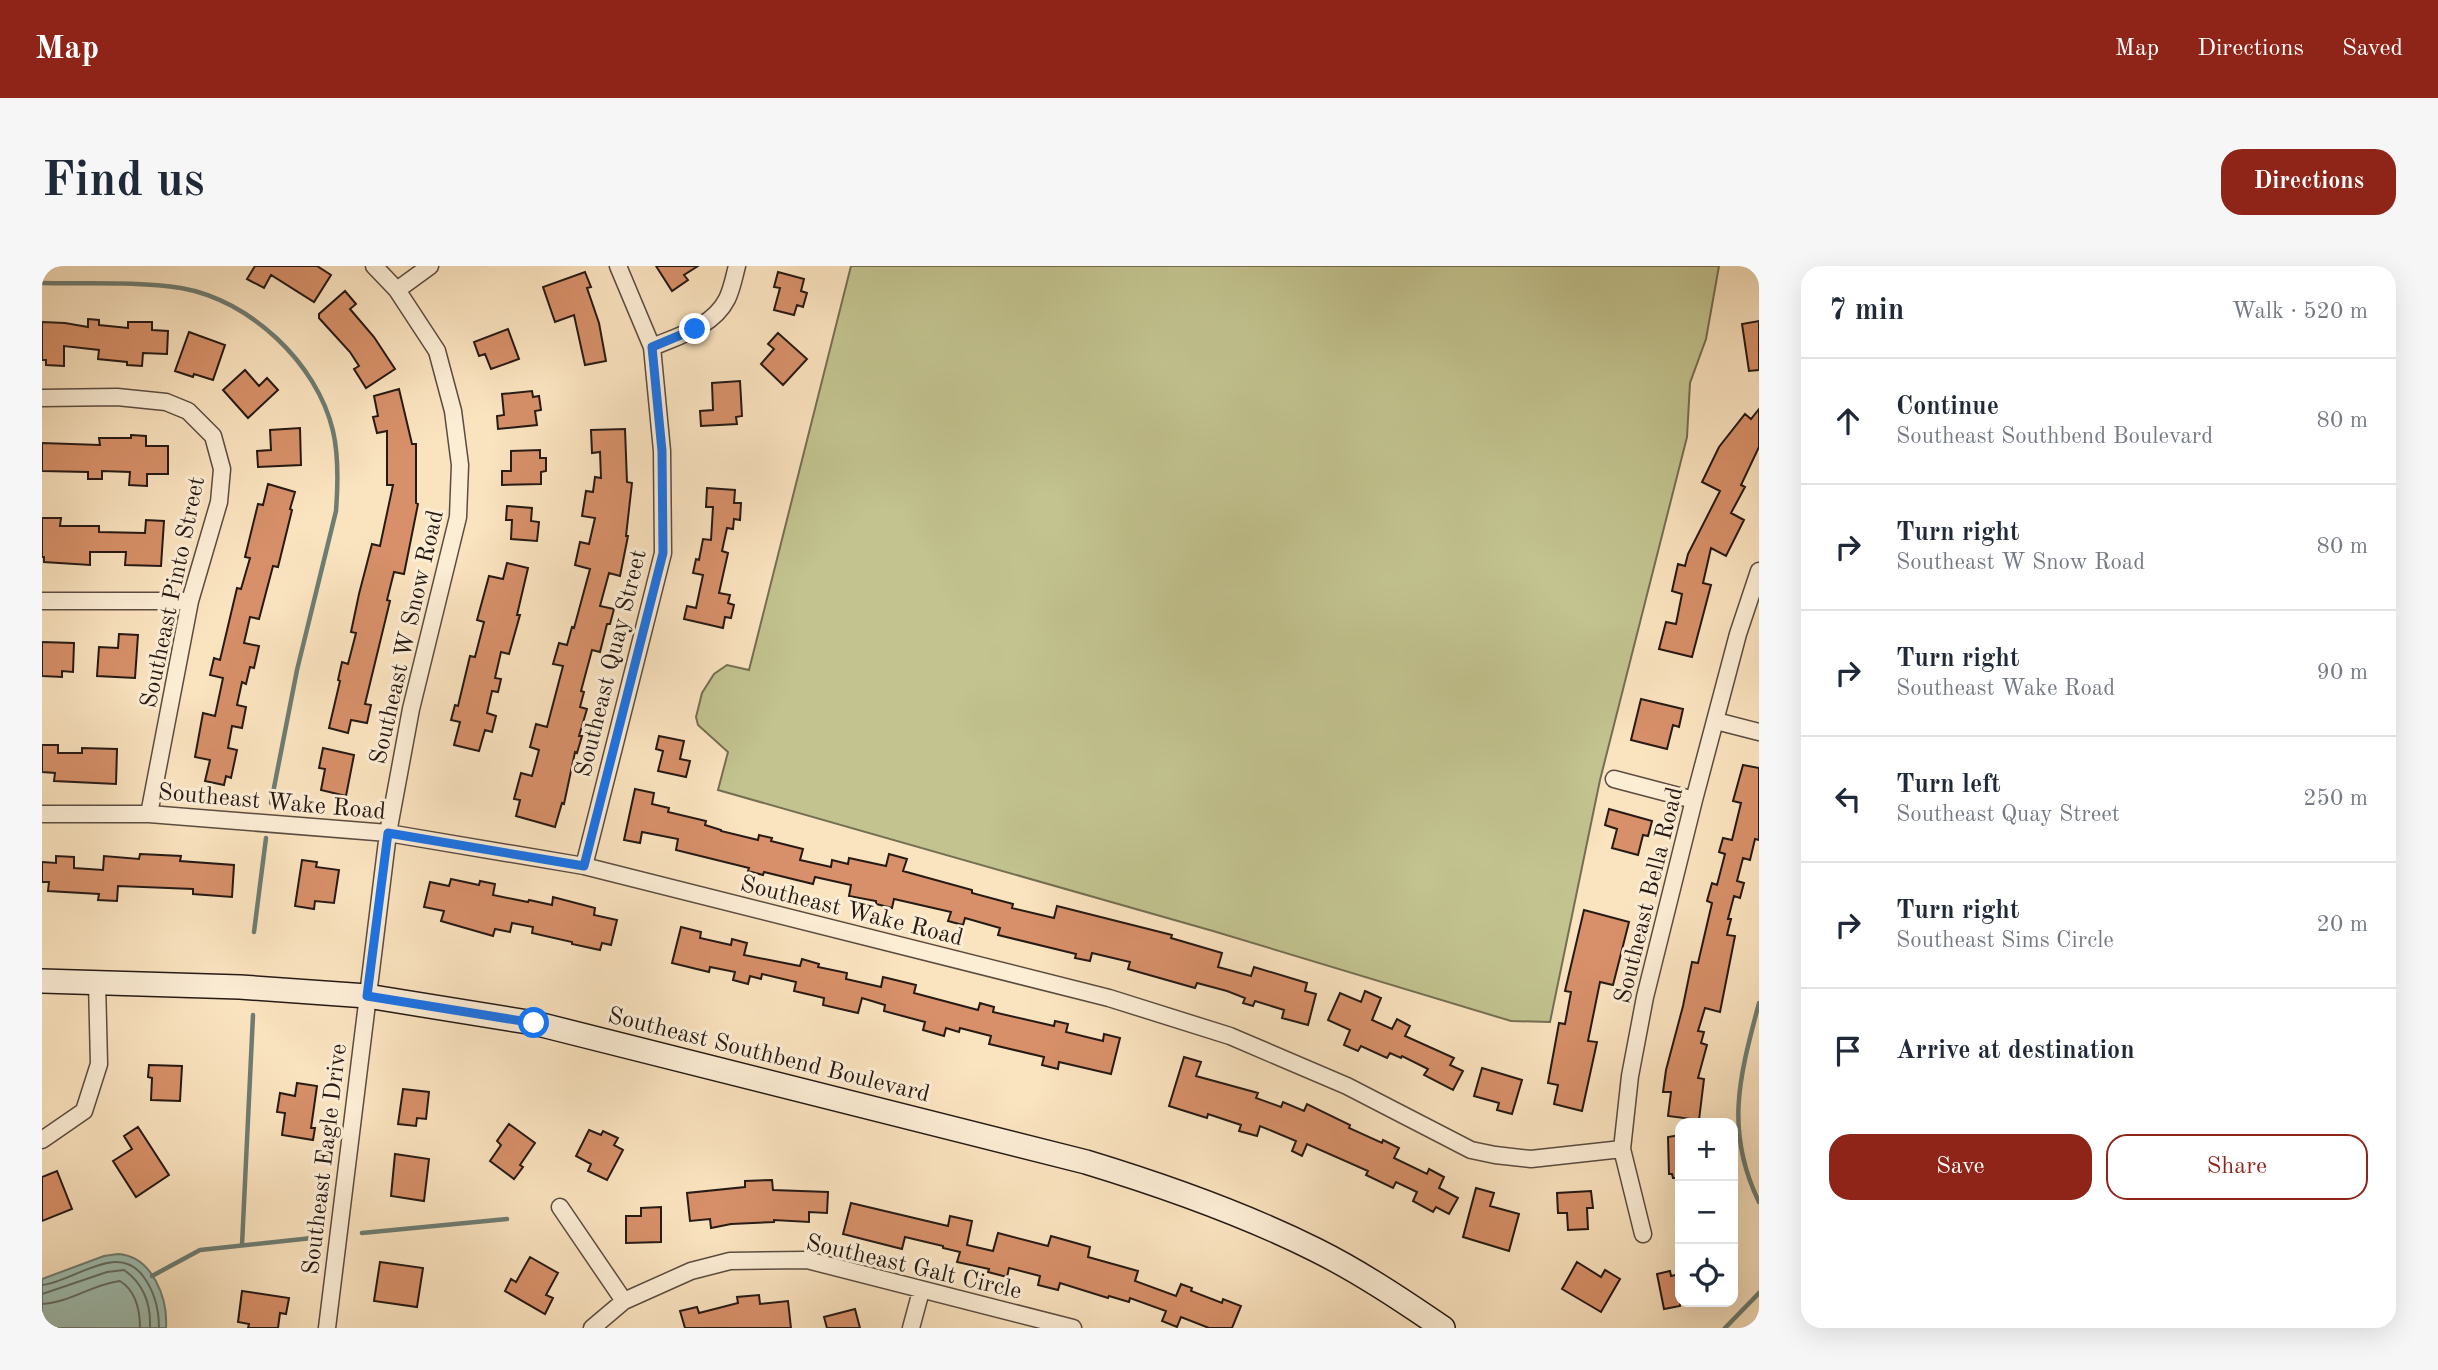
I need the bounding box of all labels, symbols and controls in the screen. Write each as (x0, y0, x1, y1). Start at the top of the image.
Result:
text: Map (35, 33, 99, 66)
text: Map (2115, 37, 2159, 61)
text: Directions (2197, 37, 2304, 61)
text: Saved (2342, 37, 2403, 61)
button: Directions (2221, 149, 2396, 215)
text: Find us (42, 158, 205, 207)
text: 7 min (1829, 296, 1904, 326)
text: Walk · 520 m (2232, 300, 2368, 323)
route end (679, 313, 710, 344)
text: Continue (1896, 394, 1999, 420)
icon: ahead (1829, 402, 1867, 440)
text: 80 m (2317, 409, 2368, 432)
text: Southeast Southbend Boulevard (1896, 425, 2213, 448)
street label: Southeast Pinto Street (138, 475, 210, 710)
street label: Southeast W Snow Road (367, 508, 449, 767)
text: Turn right (1896, 520, 2019, 546)
icon: right (1829, 528, 1867, 566)
text: 80 m (2317, 535, 2368, 558)
street label: Southeast Quay Street (572, 547, 652, 780)
text: Southeast W Snow Road (1896, 551, 2145, 574)
text: Turn right (1896, 646, 2019, 672)
icon: right (1829, 654, 1867, 692)
text: 90 m (2317, 661, 2368, 684)
text: Southeast Wake Road (1896, 677, 2115, 700)
text: Turn left (1896, 772, 2001, 798)
icon: left (1829, 780, 1867, 818)
street label: Southeast Wake Road (157, 781, 387, 825)
street label: Southeast Bella Road (1611, 785, 1688, 1006)
text: 250 m (2303, 787, 2368, 810)
text: Southeast Quay Street (1896, 803, 2120, 826)
street label: Southeast Wake Road (738, 873, 965, 951)
text: Turn right (1896, 898, 2019, 924)
icon: right (1829, 906, 1867, 944)
text: 20 m (2317, 913, 2368, 936)
text: Southeast Sims Circle (1896, 929, 2114, 952)
street label: Southeast Southbend Boulevard (605, 1004, 932, 1108)
route start (518, 1007, 549, 1038)
icon: arrive (1829, 1032, 1867, 1070)
text: Arrive at destination (1896, 1038, 2135, 1064)
street label: Southeast Eagle Drive (300, 1042, 352, 1276)
map controls (1675, 1118, 1738, 1307)
button: + (1675, 1118, 1738, 1181)
button: Save (1829, 1134, 2092, 1200)
button: Share (2106, 1134, 2368, 1200)
button: − (1675, 1181, 1738, 1244)
street label: Southeast Galt Circle (803, 1231, 1024, 1304)
button: locate (1675, 1244, 1738, 1307)

